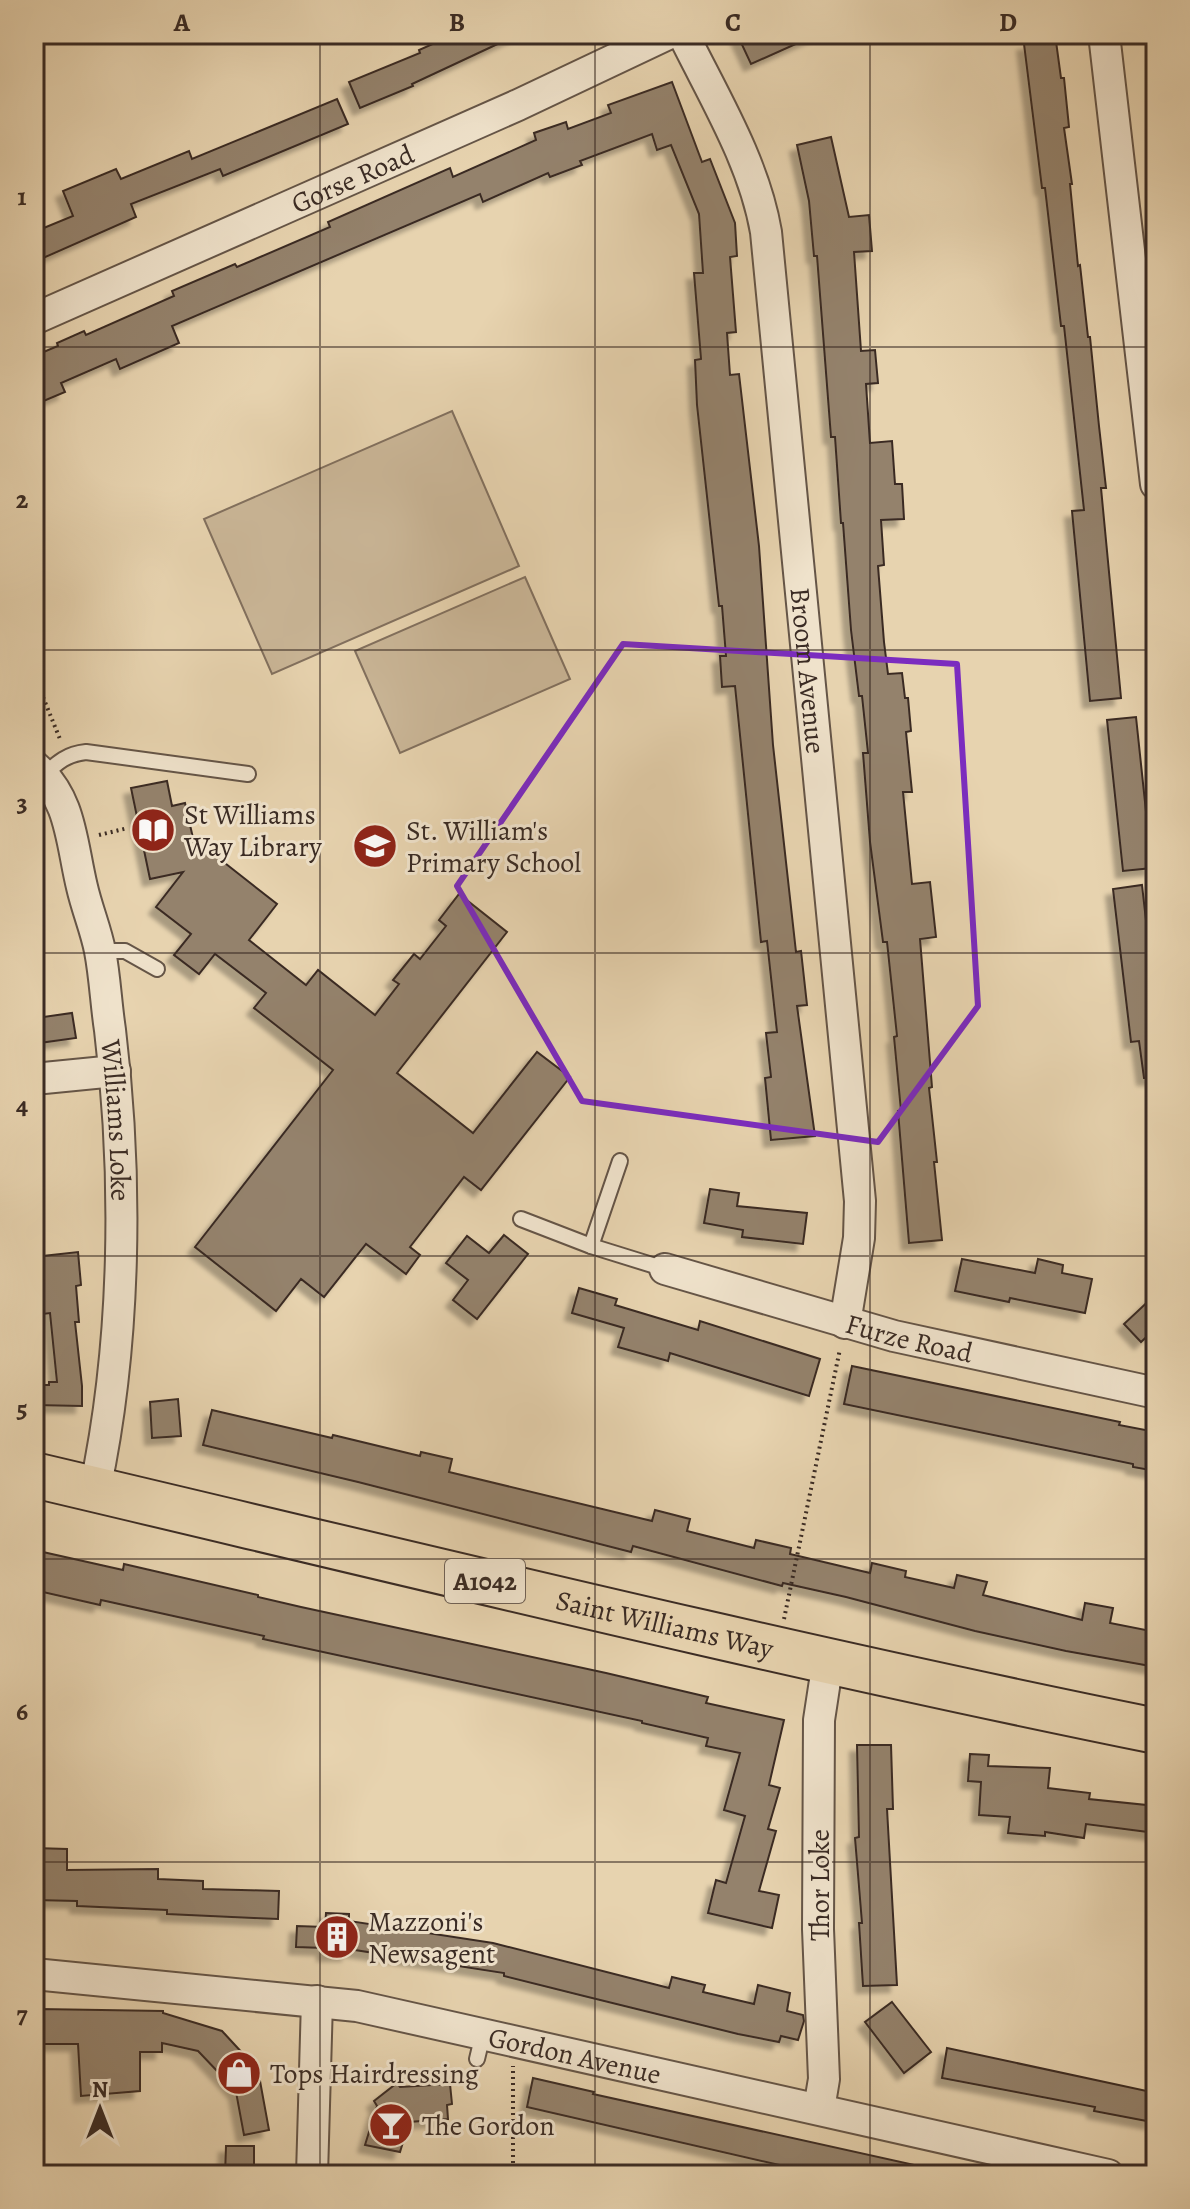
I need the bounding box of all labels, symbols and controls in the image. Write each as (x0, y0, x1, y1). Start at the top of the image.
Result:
text: A (173, 5, 191, 40)
text: B (449, 5, 465, 40)
text: C (725, 5, 741, 40)
text: D (999, 5, 1017, 40)
street label: Gorse Road (285, 135, 421, 223)
text: 1 (17, 179, 27, 214)
text: 2 (16, 482, 29, 517)
street label: Broom Avenue (781, 586, 835, 755)
text: 3 (16, 785, 28, 820)
place label: St Williams Way Library (183, 796, 322, 866)
library icon: St Williams Way Library (129, 806, 177, 854)
place label: St. William's Primary School (406, 812, 581, 882)
school or university icon: St. William's Primary School (351, 822, 399, 870)
street label: Williams Loke (91, 1037, 139, 1202)
text: 4 (16, 1088, 28, 1123)
street label: Furze Road (841, 1305, 977, 1373)
text: 5 (16, 1391, 28, 1426)
road number: A1042 (445, 1559, 525, 1603)
street label: Saint Williams Way (552, 1581, 777, 1668)
text: 6 (16, 1694, 28, 1729)
street label: Thor Loke (801, 1829, 839, 1941)
place label: Mazzoni's Newsagent (368, 1903, 495, 1973)
building icon: Mazzoni's Newsagent (313, 1913, 361, 1961)
text: 7 (16, 1997, 28, 2032)
street label: Gordon Avenue (485, 2018, 665, 2094)
shop icon: Tops Hairdressing (215, 2049, 263, 2097)
place label: Tops Hairdressing (270, 2055, 479, 2093)
north arrow (60, 2069, 140, 2149)
text: N (92, 2075, 108, 2105)
bar icon: The Gordon (367, 2101, 415, 2149)
place label: The Gordon (422, 2107, 555, 2145)

